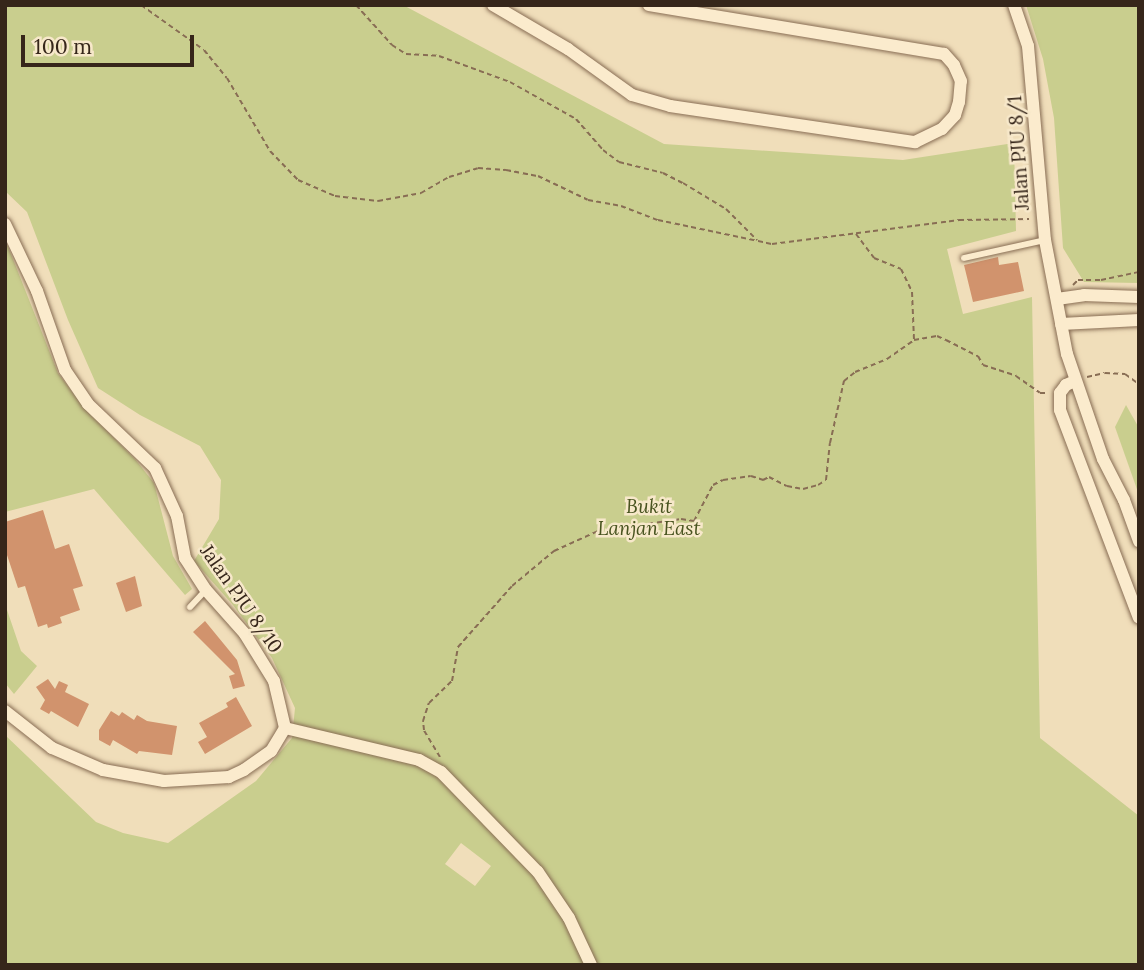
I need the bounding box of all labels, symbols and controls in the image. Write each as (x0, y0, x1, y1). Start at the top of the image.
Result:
scale bar (24, 21, 198, 65)
text: 100 m (34, 33, 92, 60)
street label: Jalan PJU 8/1 (1004, 95, 1034, 211)
park label: Bukit Lanjan East (598, 496, 700, 540)
street label: Jalan PJU 8/10 (195, 540, 287, 658)

